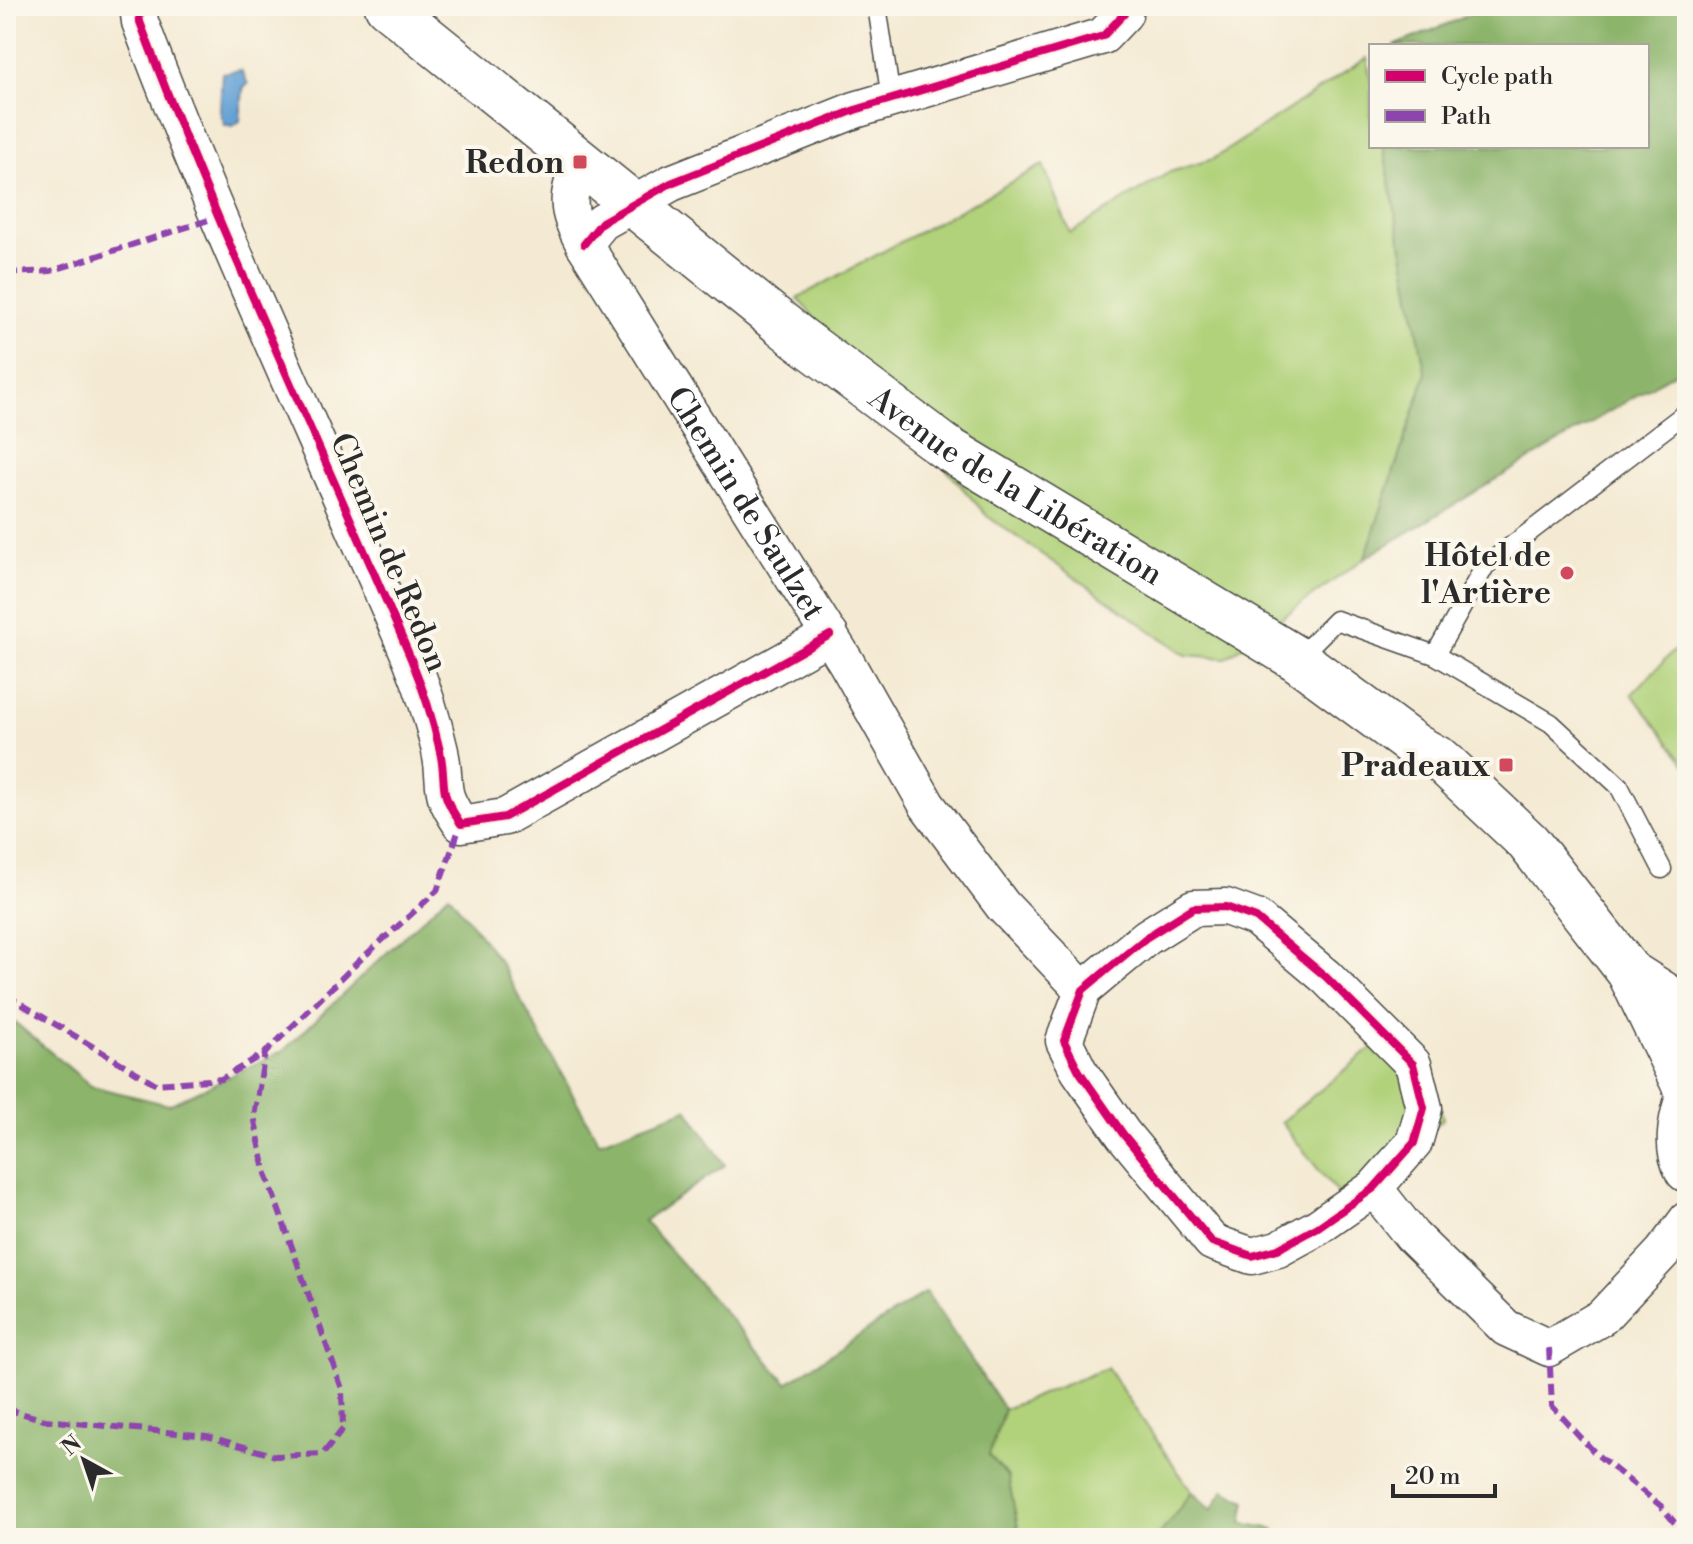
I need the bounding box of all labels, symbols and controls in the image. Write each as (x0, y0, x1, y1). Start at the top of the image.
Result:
legend (1369, 44, 1649, 148)
text: Cycle path (1441, 62, 1553, 92)
text: Path (1441, 102, 1491, 132)
place label: Redon (465, 143, 564, 183)
marker: Redon (571, 153, 589, 171)
street label: Avenue de la Libération (860, 378, 1170, 594)
street label: Chemin de Saulzet (657, 379, 834, 628)
street label: Chemin de Redon (321, 427, 457, 678)
place label: Hôtel de l'Artière (1421, 536, 1551, 613)
marker: Hôtel de l'Artière (1558, 564, 1576, 582)
place label: Pradeaux (1341, 746, 1490, 786)
marker: Pradeaux (1497, 756, 1515, 774)
north arrow (44, 1420, 124, 1500)
text: N (57, 1430, 88, 1462)
scale bar (1393, 1448, 1495, 1498)
text: 20 m (1405, 1462, 1461, 1492)

